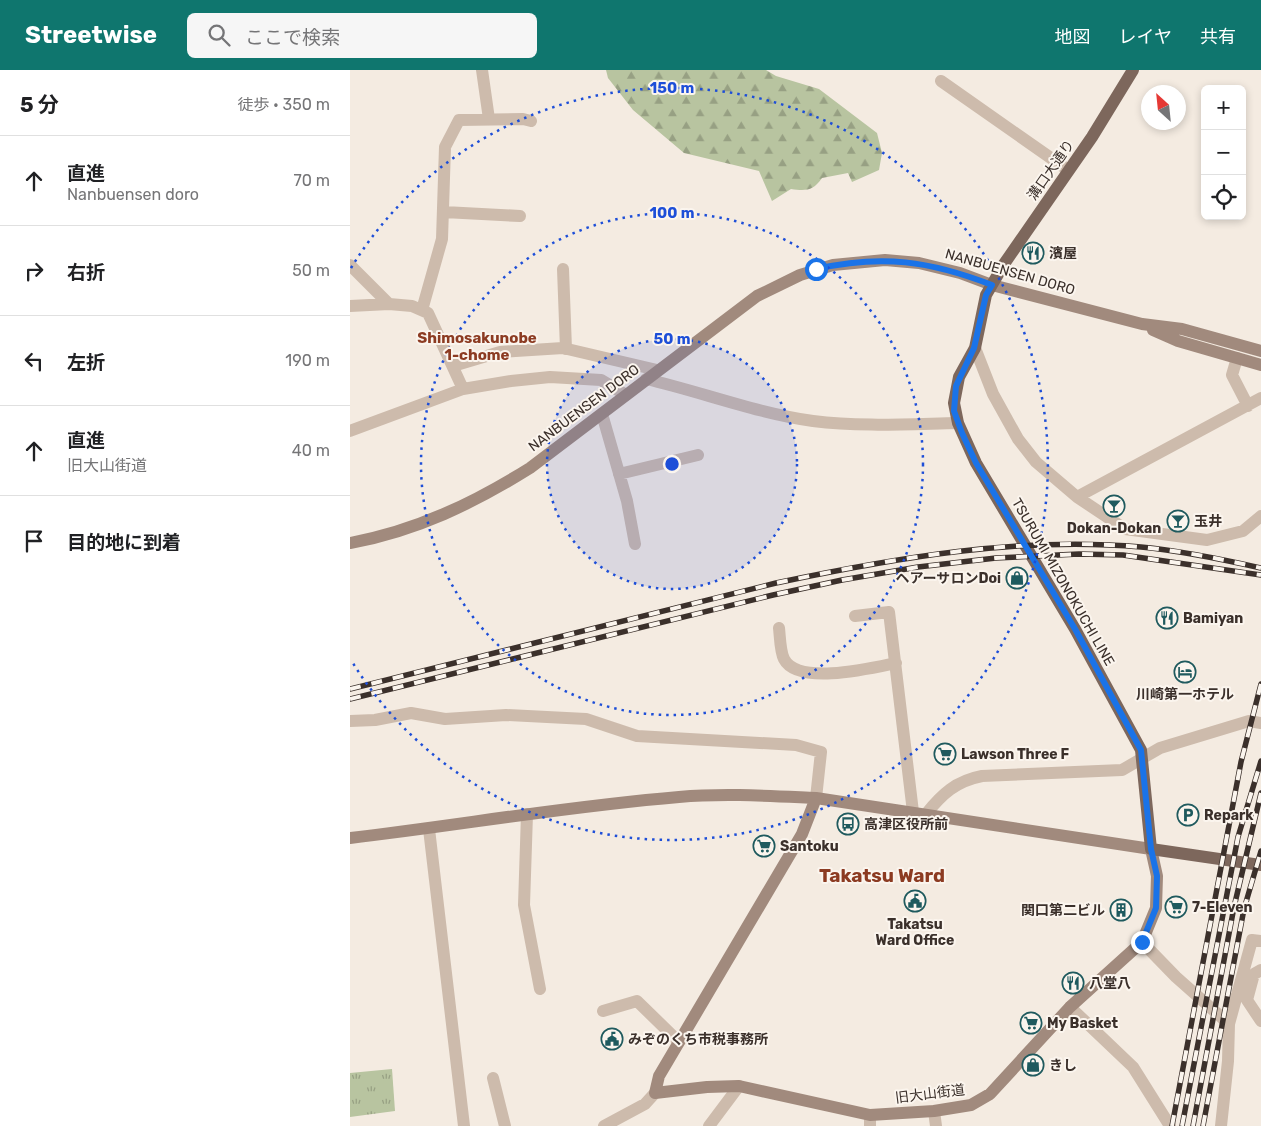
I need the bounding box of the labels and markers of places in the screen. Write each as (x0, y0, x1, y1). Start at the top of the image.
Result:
restaurant icon: 濱屋 (1021, 241, 1045, 265)
place label: 濱屋 (1049, 245, 1077, 262)
centre of rings (663, 455, 681, 473)
bar icon: Dokan-Dokan (1102, 494, 1126, 518)
bar icon: 玉井 (1166, 509, 1190, 533)
place label: 玉井 (1194, 513, 1222, 530)
place label: Dokan-Dokan (1067, 520, 1161, 537)
shop icon: ヘアーサロンDoi (1005, 566, 1029, 590)
place label: ヘアーサロンDoi (896, 570, 1001, 587)
restaurant icon: Bamiyan (1155, 606, 1179, 630)
place label: Bamiyan (1183, 610, 1243, 627)
hotel icon: 川崎第一ホテル (1173, 660, 1197, 684)
place label: 川崎第一ホテル (1136, 686, 1234, 703)
supermarket icon: Lawson Three F (933, 742, 957, 766)
place label: Lawson Three F (961, 746, 1070, 763)
parking icon: Repark (1176, 803, 1200, 827)
place label: Repark (1204, 807, 1254, 824)
bus stop icon: 高津区役所前 (836, 812, 860, 836)
place label: 高津区役所前 (864, 816, 948, 833)
supermarket icon: Santoku (752, 834, 776, 858)
place label: Santoku (780, 838, 839, 855)
public building icon: Takatsu Ward Office (903, 889, 927, 913)
supermarket icon: 7-Eleven (1164, 895, 1188, 919)
building icon: 関口第二ビル (1109, 898, 1133, 922)
place label: 7-Eleven (1192, 899, 1253, 916)
place label: 関口第二ビル (1021, 902, 1105, 919)
place label: Takatsu Ward Office (876, 916, 954, 949)
restaurant icon: 八堂八 (1061, 971, 1085, 995)
place label: 八堂八 (1089, 975, 1131, 992)
supermarket icon: My Basket (1019, 1011, 1043, 1035)
place label: My Basket (1047, 1015, 1119, 1032)
public building icon: みぞのくち市税事務所 (600, 1027, 624, 1051)
place label: みぞのくち市税事務所 (628, 1031, 768, 1048)
shop icon: きし (1021, 1053, 1045, 1077)
place label: きし (1049, 1057, 1077, 1074)

